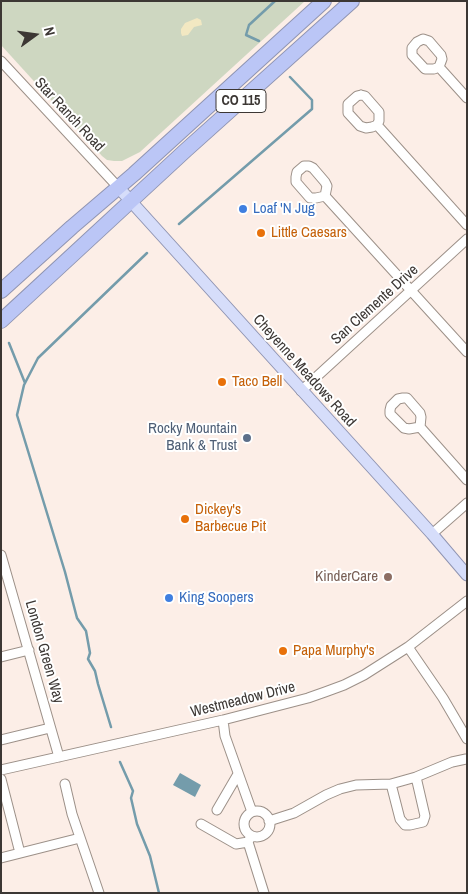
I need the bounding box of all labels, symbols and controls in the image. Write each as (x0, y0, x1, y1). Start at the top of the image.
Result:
north arrow (10, 10, 60, 60)
text: N (40, 25, 59, 38)
street label: Star Ranch Road (30, 74, 108, 156)
road number: CO 115 (216, 90, 266, 112)
place label: Loaf 'N Jug (253, 200, 315, 218)
marker: Loaf 'N Jug (237, 203, 249, 215)
place label: Little Caesars (271, 224, 347, 242)
marker: Little Caesars (255, 227, 267, 239)
street label: San Clemente Drive (328, 261, 422, 349)
street label: Cheyenne Meadows Road (249, 311, 359, 431)
place label: Taco Bell (232, 373, 282, 391)
marker: Taco Bell (216, 376, 228, 388)
place label: Rocky Mountain Bank & Trust (148, 420, 237, 455)
marker: Rocky Mountain Bank & Trust (241, 432, 253, 444)
place label: Dickey's Barbecue Pit (195, 501, 266, 536)
marker: Dickey's Barbecue Pit (179, 513, 191, 525)
place label: KinderCare (315, 568, 378, 586)
marker: KinderCare (382, 571, 394, 583)
place label: King Soopers (179, 589, 254, 607)
marker: King Soopers (163, 592, 175, 604)
street label: London Green Way (21, 598, 67, 706)
place label: Papa Murphy's (293, 642, 375, 660)
marker: Papa Murphy's (277, 645, 289, 657)
street label: Westmeadow Drive (189, 678, 297, 722)

